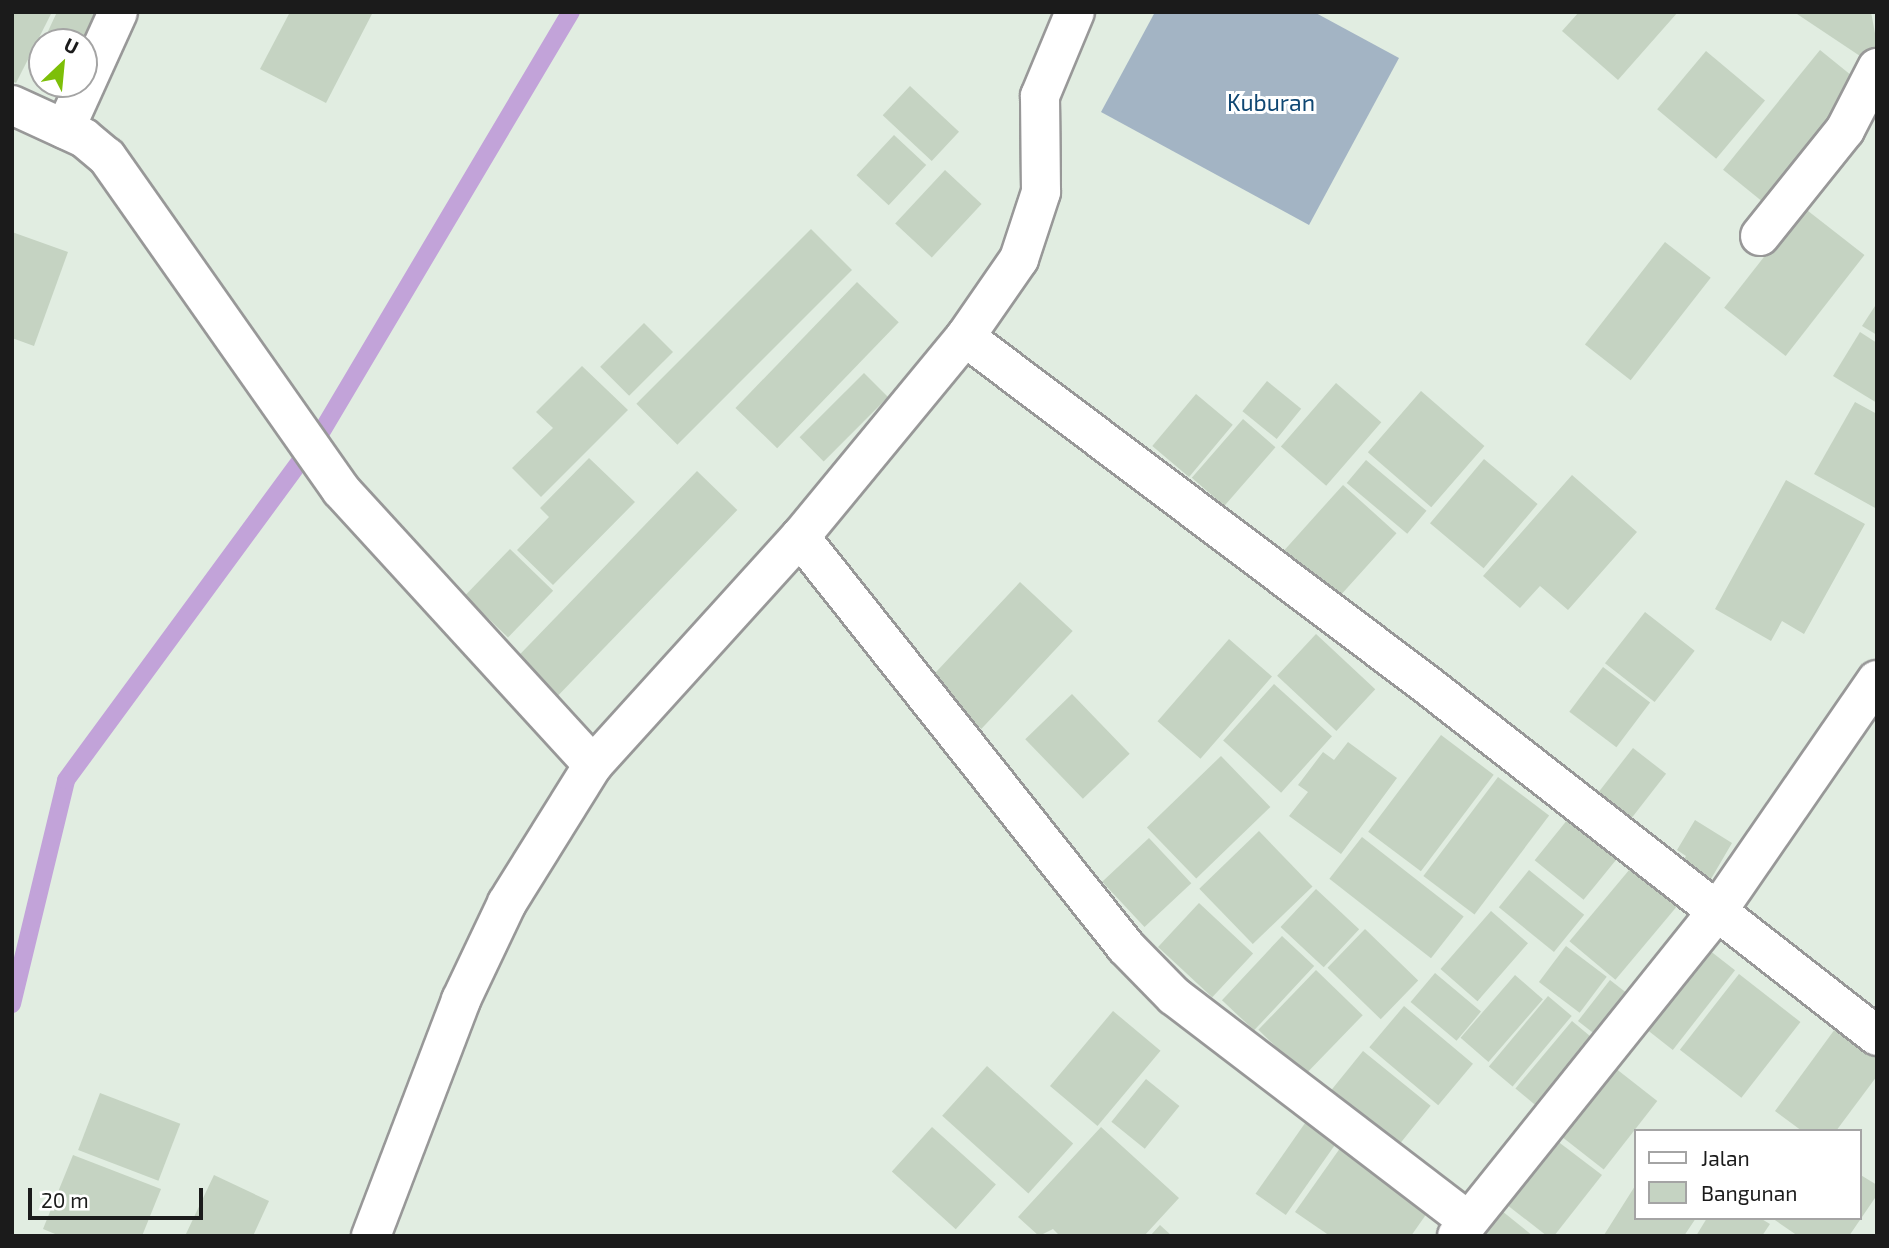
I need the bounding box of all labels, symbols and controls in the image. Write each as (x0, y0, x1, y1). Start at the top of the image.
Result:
north arrow (28, 28, 98, 98)
text: U (61, 32, 82, 59)
park label: Kuburan (1227, 88, 1315, 116)
legend (1633, 1129, 1861, 1220)
text: Jalan (1701, 1145, 1750, 1170)
scale bar (32, 1174, 206, 1218)
text: Bangunan (1701, 1180, 1797, 1205)
text: 20 m (41, 1187, 89, 1212)

